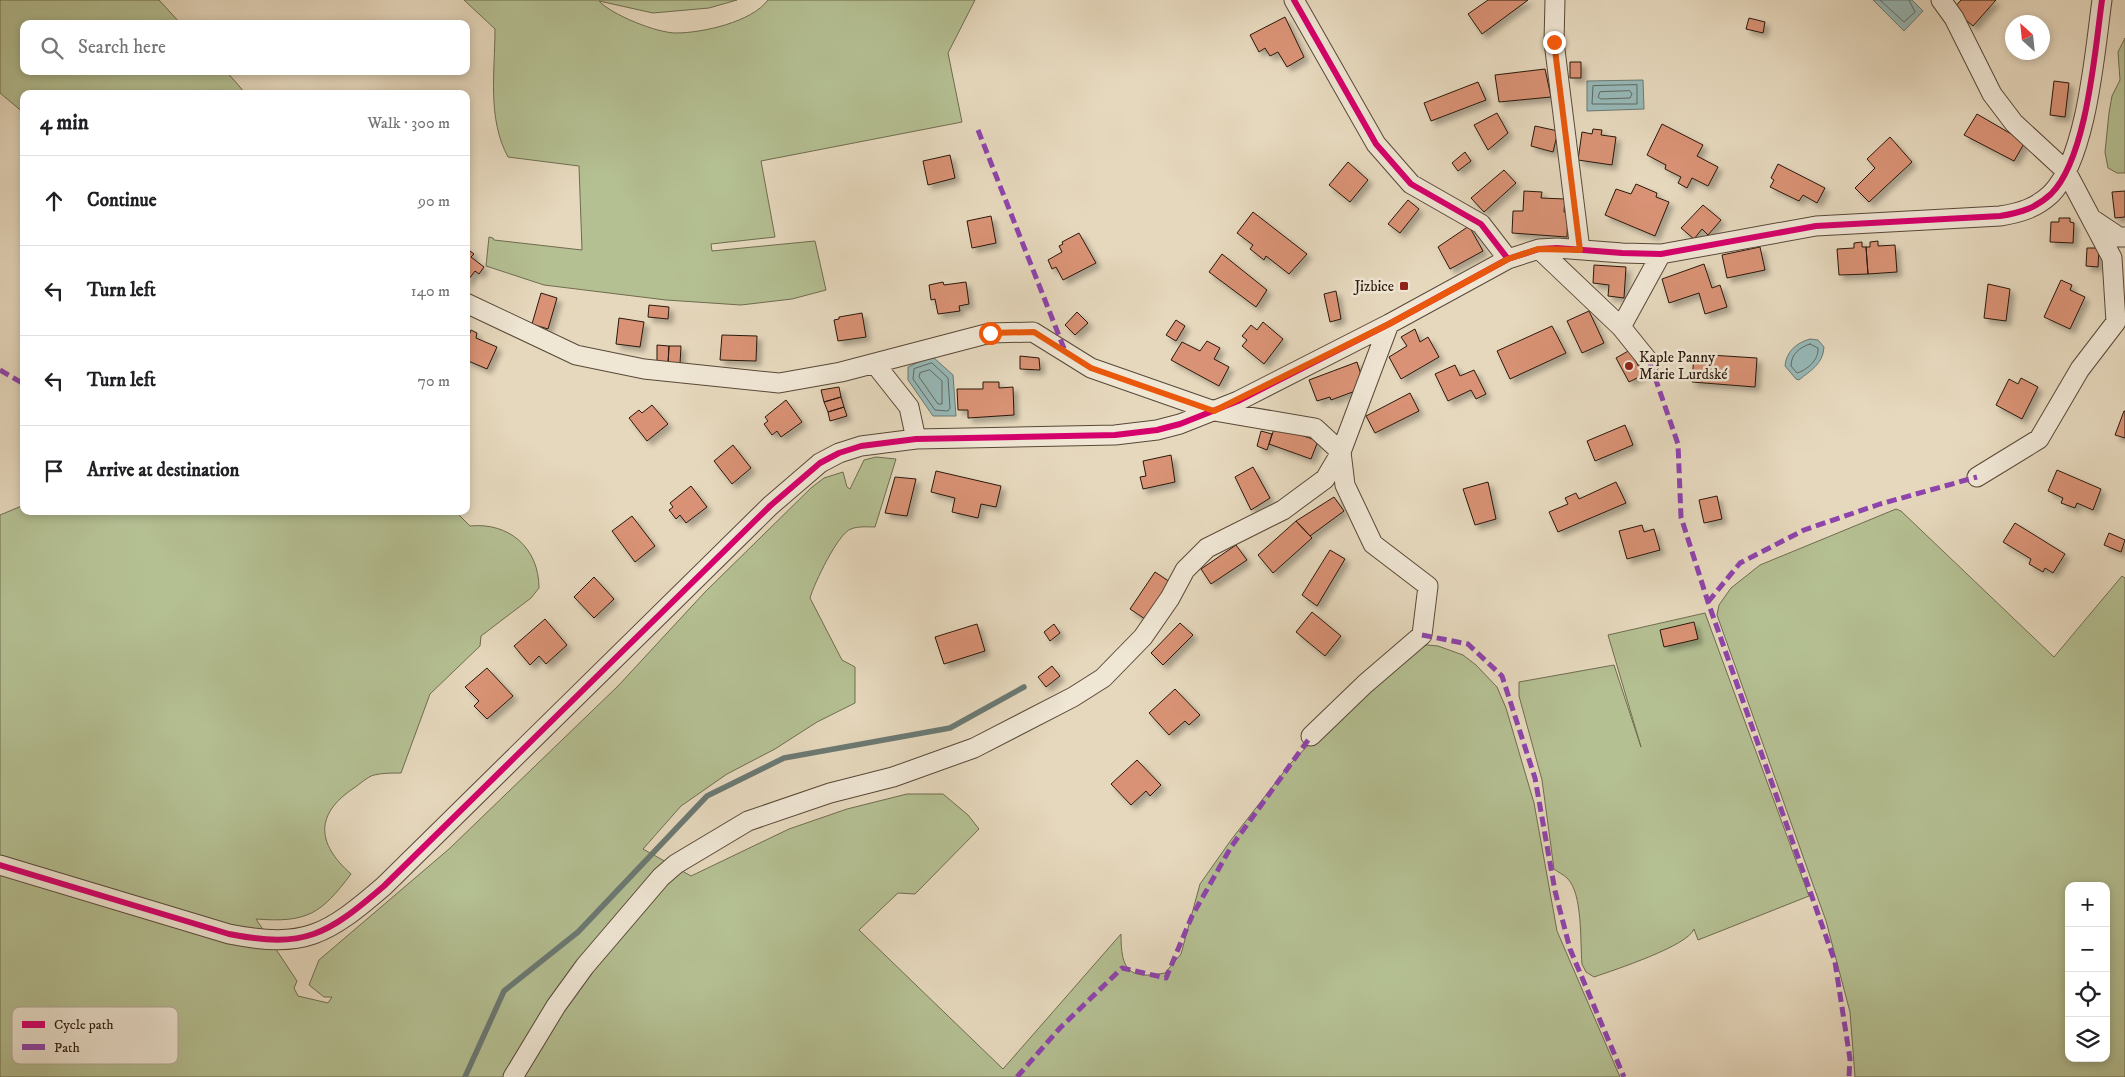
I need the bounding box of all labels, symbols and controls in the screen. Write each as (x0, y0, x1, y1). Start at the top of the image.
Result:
north arrow (2005, 15, 2050, 60)
search box (20, 20, 470, 75)
route end (1543, 31, 1566, 54)
icon: search (38, 34, 66, 62)
text: Search here (78, 36, 166, 59)
text: 4 min (40, 110, 89, 136)
text: Walk · 300 m (367, 113, 450, 133)
icon: ahead (40, 187, 68, 215)
text: Continue (87, 189, 157, 212)
text: 90 m (418, 191, 450, 211)
icon: left (40, 277, 68, 305)
place label: Jizbice (1352, 277, 1394, 296)
text: Turn left (87, 279, 156, 302)
marker: Jizbice (1398, 280, 1410, 292)
text: 140 m (411, 281, 450, 301)
route start (979, 322, 1002, 345)
place label: Kaple Panny Marie Lurdské (1639, 348, 1728, 384)
marker: Kaple Panny Marie Lurdské (1623, 360, 1635, 372)
icon: left (40, 367, 68, 395)
text: Turn left (87, 369, 156, 392)
text: 70 m (418, 371, 450, 391)
icon: arrive (40, 457, 68, 485)
text: Arrive at destination (87, 459, 239, 482)
map controls (2065, 882, 2110, 1062)
button: + (2065, 882, 2110, 927)
button: − (2065, 927, 2110, 972)
button: locate (2065, 972, 2110, 1017)
legend (12, 1007, 178, 1064)
text: Cycle path (54, 1016, 114, 1034)
button: layers (2065, 1017, 2110, 1062)
text: Path (54, 1039, 81, 1057)

